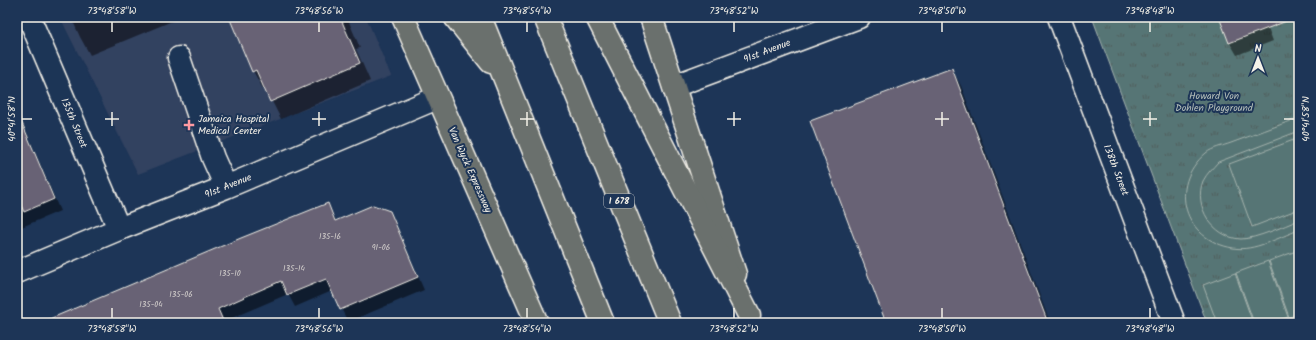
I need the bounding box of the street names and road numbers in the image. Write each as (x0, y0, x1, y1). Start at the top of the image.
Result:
street label: 91st Avenue (741, 34, 793, 67)
street label: 135th Street (56, 96, 92, 151)
street label: Van Wyck Expressway (444, 125, 496, 216)
street label: 138th Street (1099, 142, 1133, 198)
street label: 91st Avenue (202, 169, 254, 203)
road number: I 678 (604, 194, 634, 208)

